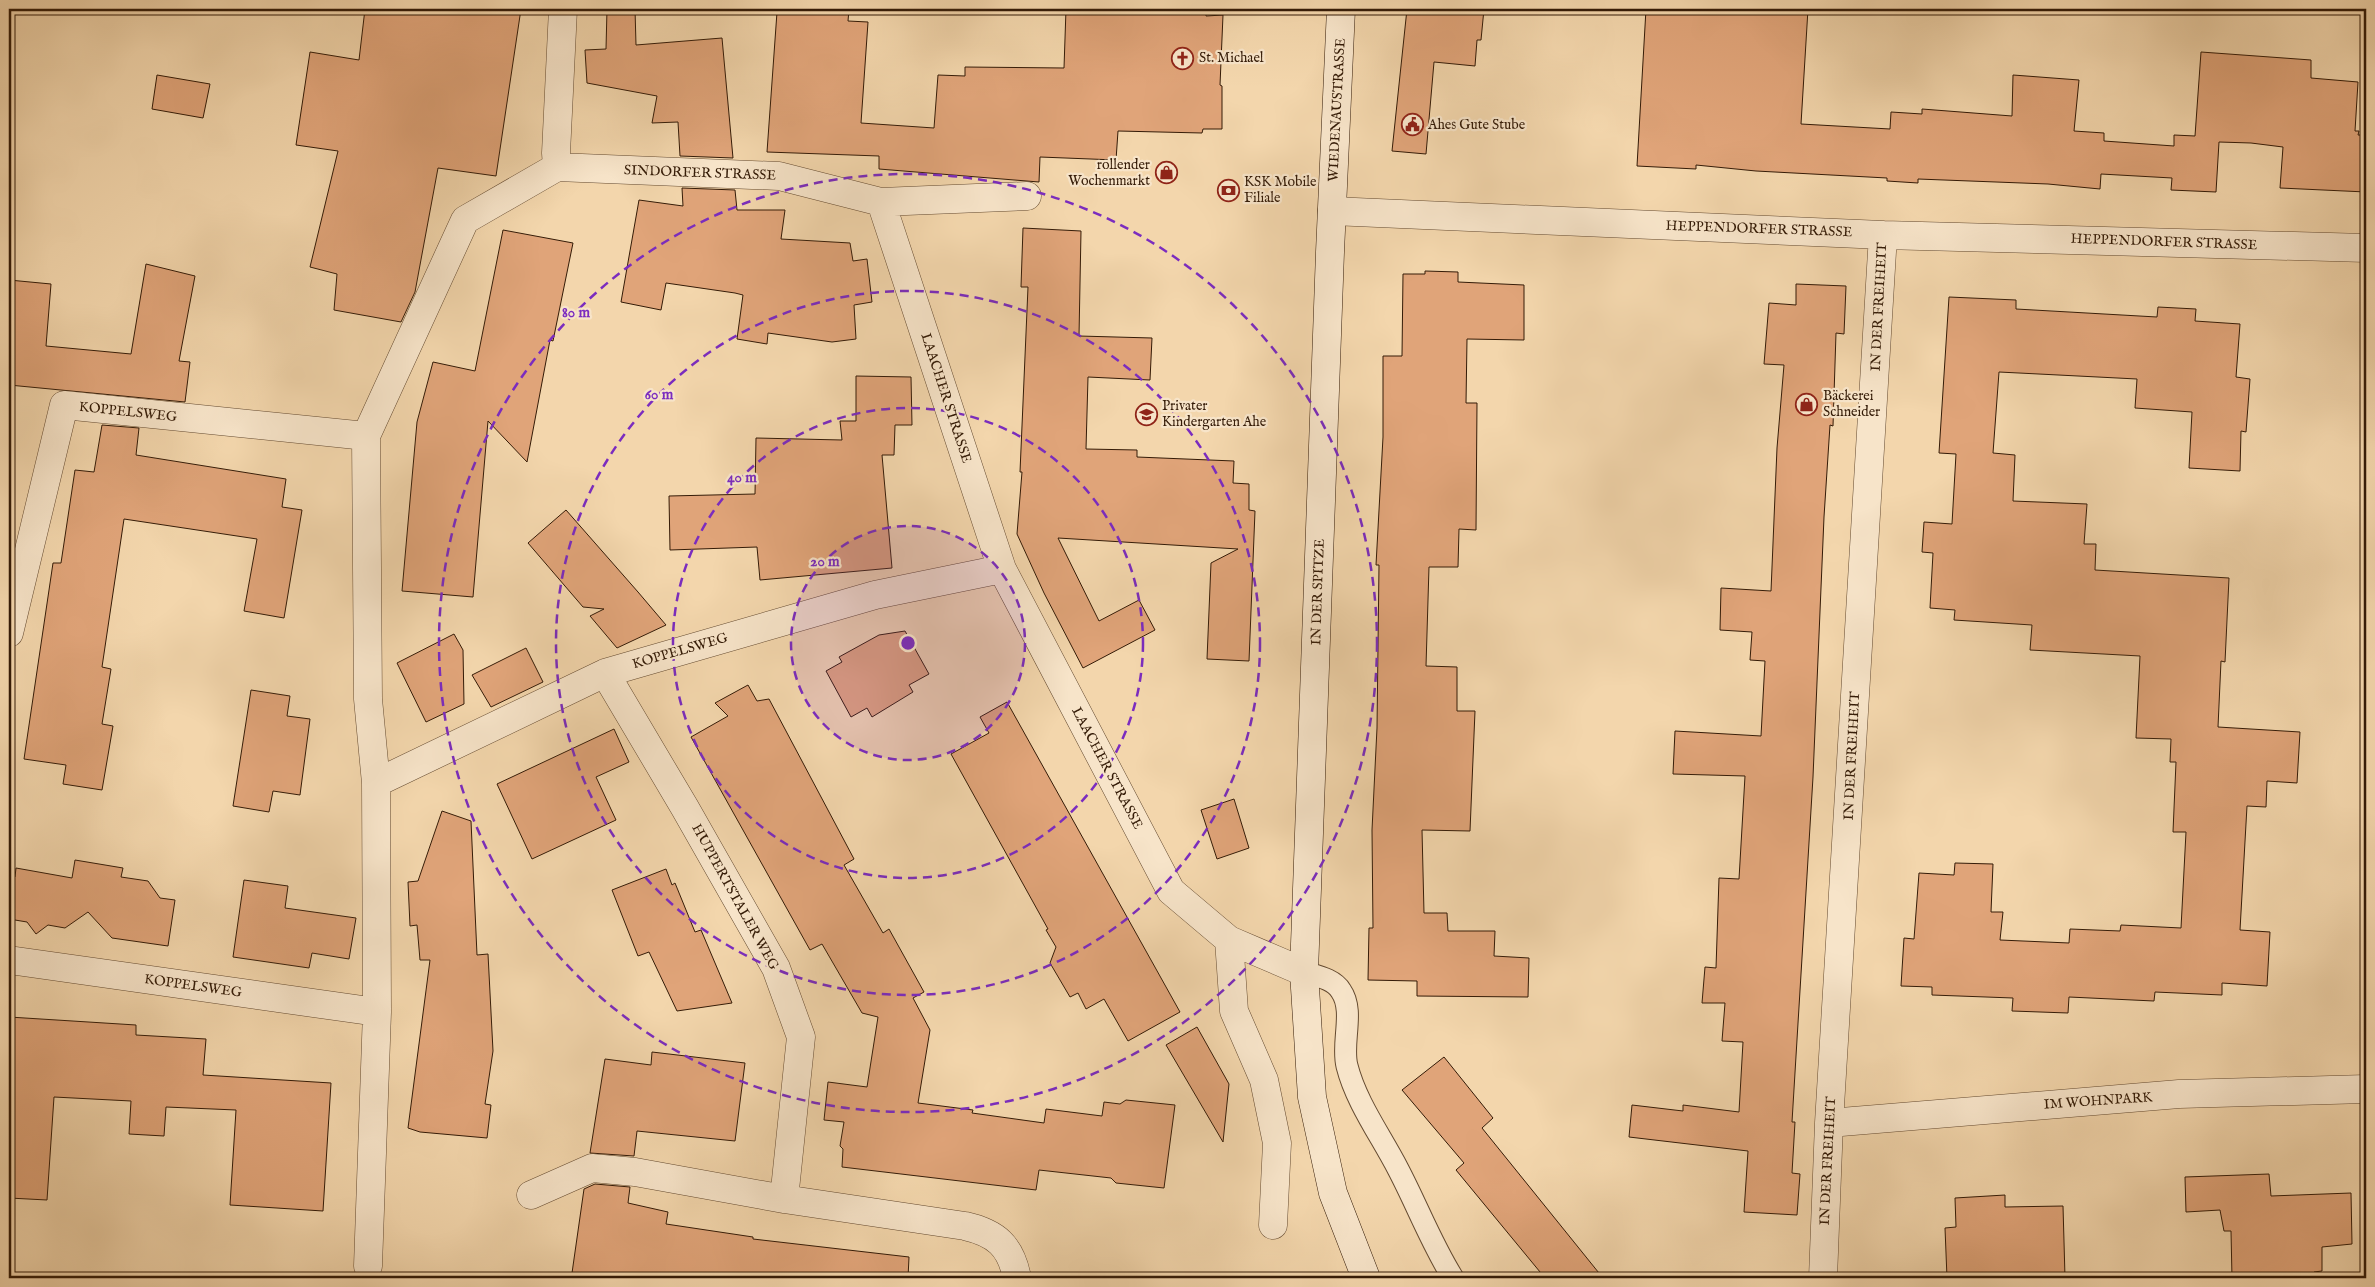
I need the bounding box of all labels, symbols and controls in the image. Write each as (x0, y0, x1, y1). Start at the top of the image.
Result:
street label: WIEDENAUSTRASSE (1324, 37, 1350, 182)
church icon: St. Michael (1171, 46, 1195, 70)
place label: St. Michael (1199, 49, 1264, 67)
public building icon: Ahes Gute Stube (1400, 113, 1424, 137)
place label: Ahes Gute Stube (1427, 116, 1526, 134)
place label: rollender Wochenmarkt (1068, 156, 1150, 190)
street label: SINDORFER STRASSE (624, 161, 777, 185)
shop icon: rollender Wochenmarkt (1154, 161, 1178, 185)
place label: KSK Mobile Filiale (1244, 173, 1317, 207)
bank icon: KSK Mobile Filiale (1216, 178, 1240, 202)
street label: HEPPENDORFER STRASSE (1665, 217, 1853, 241)
street label: HEPPENDORFER STRASSE (2070, 230, 2258, 254)
street label: IN DER FREIHEIT (1867, 241, 1891, 372)
text: 80 m (562, 303, 590, 322)
street label: LAACHER STRASSE (916, 331, 976, 466)
text: 60 m (645, 385, 674, 404)
place label: Bäckerei Schneider (1823, 387, 1880, 421)
shop icon: Bäckerei Schneider (1795, 392, 1819, 416)
place label: Privater Kindergarten Ahe (1162, 397, 1267, 431)
street label: KOPPELSWEG (78, 398, 179, 426)
school or university icon: Privater Kindergarten Ahe (1134, 402, 1158, 426)
text: 40 m (727, 468, 757, 487)
street label: IN DER SPITZE (1307, 538, 1329, 646)
text: 20 m (810, 552, 840, 571)
street label: KOPPELSWEG (630, 629, 731, 673)
centre of rings (899, 634, 917, 652)
street label: IN DER FREIHEIT (1840, 690, 1864, 821)
street label: LAACHER STRASSE (1067, 704, 1147, 832)
street label: HUPPERTSTALER WEG (687, 821, 783, 974)
street label: KOPPELSWEG (143, 970, 244, 1002)
street label: IM WOHNPARK (2043, 1088, 2154, 1114)
street label: IN DER FREIHEIT (1816, 1095, 1840, 1226)

